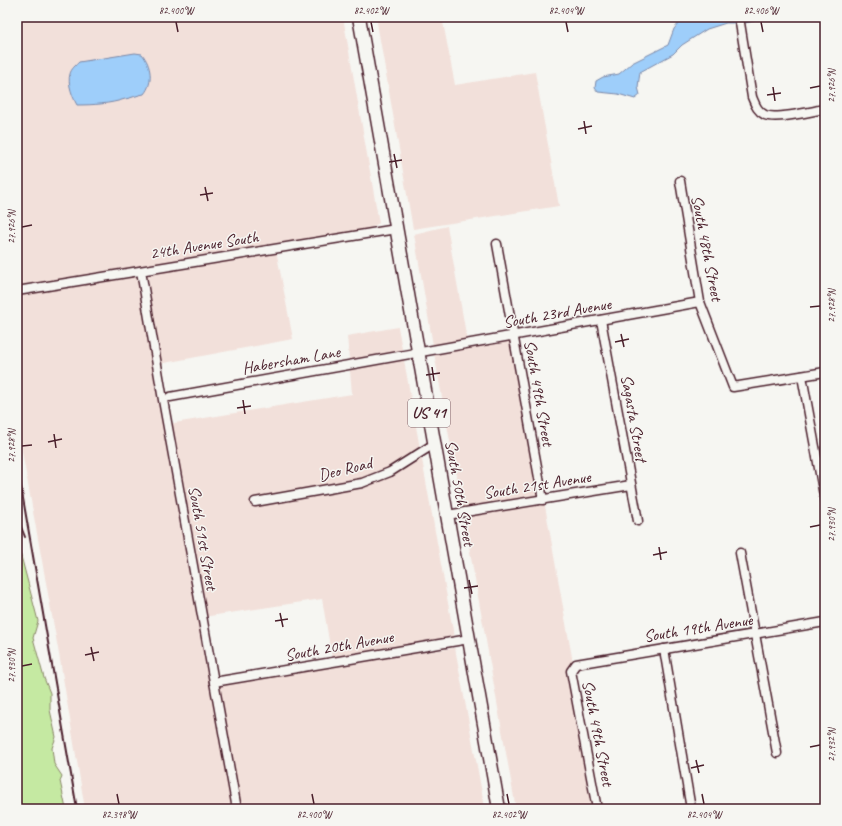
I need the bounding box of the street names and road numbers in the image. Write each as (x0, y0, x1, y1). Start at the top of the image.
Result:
street label: South 48th Street (686, 193, 728, 305)
street label: 24th Avenue South (148, 226, 261, 264)
street label: South 23rd Avenue (501, 293, 614, 333)
street label: South 49th Street (519, 338, 559, 450)
street label: Habersham Lane (240, 341, 343, 379)
street label: Sagasta Street (616, 373, 652, 465)
road number: US 41 (408, 399, 450, 427)
street label: South 50th Street (440, 438, 480, 550)
street label: Deo Road (316, 452, 376, 486)
street label: South 21st Avenue (482, 466, 593, 504)
street label: South 51st Street (184, 484, 223, 594)
street label: South 19th Avenue (642, 609, 755, 647)
street label: South 20th Avenue (283, 626, 396, 666)
street label: South 49th Street (577, 678, 619, 790)

